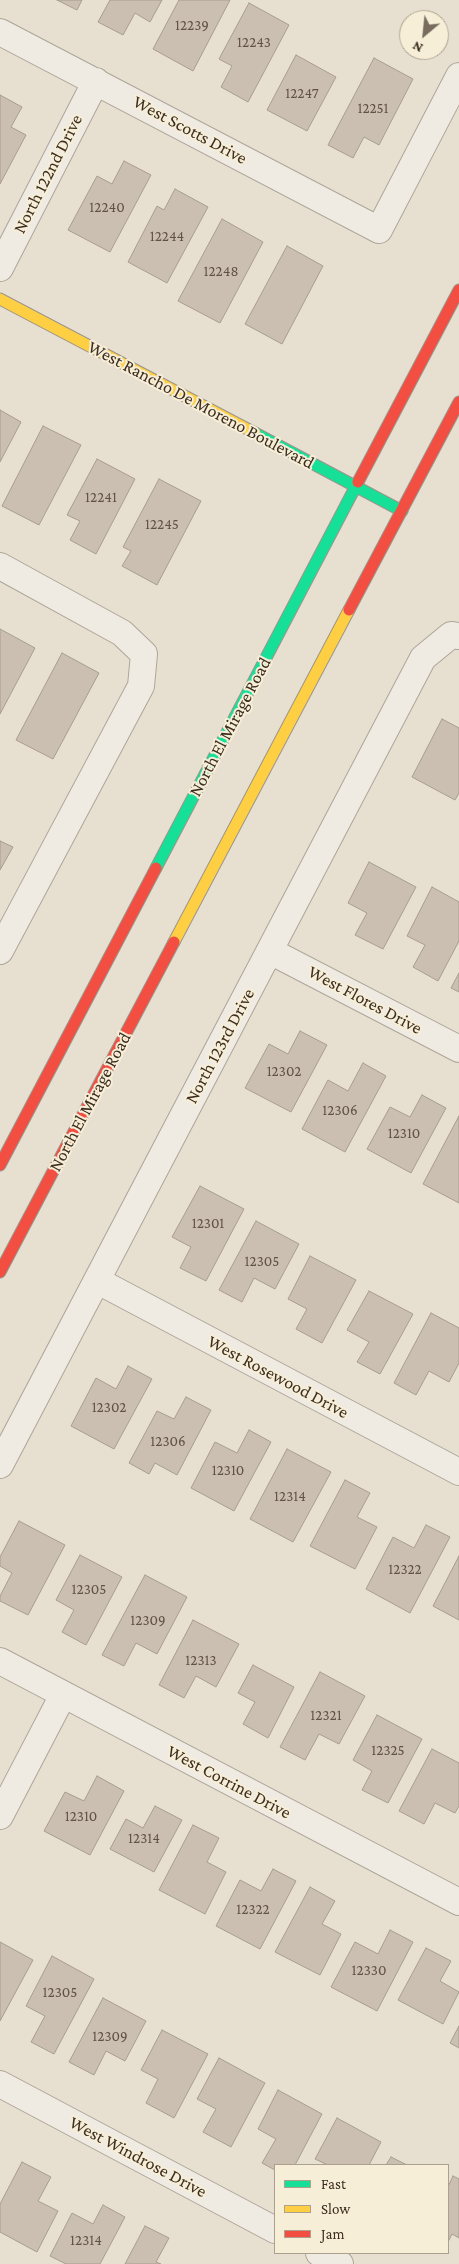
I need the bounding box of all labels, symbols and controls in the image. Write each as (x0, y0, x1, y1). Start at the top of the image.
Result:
north arrow (399, 10, 449, 60)
house number: 12239 (175, 16, 209, 34)
house number: 12243 (237, 33, 271, 51)
text: N (409, 38, 425, 57)
house number: 12247 (285, 84, 319, 102)
street label: West Scotts Drive (129, 91, 251, 169)
house number: 12251 (357, 99, 389, 117)
street label: North 122nd Drive (9, 111, 87, 237)
house number: 12240 (89, 198, 125, 216)
house number: 12244 (150, 227, 184, 245)
house number: 12248 (204, 262, 238, 280)
street label: West Rancho De Moreno Boulevard (84, 336, 318, 474)
house number: 12241 (85, 488, 117, 506)
house number: 12245 (145, 515, 179, 533)
street label: North El Mirage Road (184, 654, 276, 800)
street label: West Flores Drive (304, 961, 426, 1039)
street label: North 123rd Drive (181, 985, 259, 1107)
street label: North El Mirage Road (44, 1029, 136, 1175)
house number: 12302 (267, 1062, 301, 1080)
house number: 12306 (322, 1101, 358, 1119)
house number: 12310 (388, 1124, 420, 1142)
house number: 12301 (192, 1214, 224, 1232)
house number: 12305 (245, 1252, 279, 1270)
street label: West Rosewood Drive (204, 1331, 352, 1423)
house number: 12302 (92, 1398, 126, 1416)
house number: 12306 (150, 1432, 186, 1450)
house number: 12310 (212, 1461, 244, 1479)
house number: 12314 (274, 1487, 306, 1505)
house number: 12322 (388, 1560, 422, 1578)
house number: 12305 (72, 1580, 106, 1598)
house number: 12309 (130, 1611, 166, 1629)
house number: 12313 (185, 1651, 217, 1669)
house number: 12321 (310, 1706, 342, 1724)
street label: West Corrine Drive (163, 1740, 295, 1824)
house number: 12325 (371, 1741, 405, 1759)
house number: 12310 (65, 1807, 97, 1825)
house number: 12314 (128, 1829, 160, 1847)
house number: 12322 (236, 1900, 270, 1918)
house number: 12330 (352, 1961, 386, 1979)
house number: 12305 (43, 1983, 77, 2001)
house number: 12309 (92, 2027, 128, 2045)
street label: West Windrose Drive (66, 2112, 210, 2202)
legend (274, 2164, 449, 2254)
text: Fast (321, 2176, 346, 2192)
text: Slow (321, 2201, 350, 2217)
text: Jam (321, 2226, 344, 2242)
house number: 12314 (70, 2231, 102, 2249)

